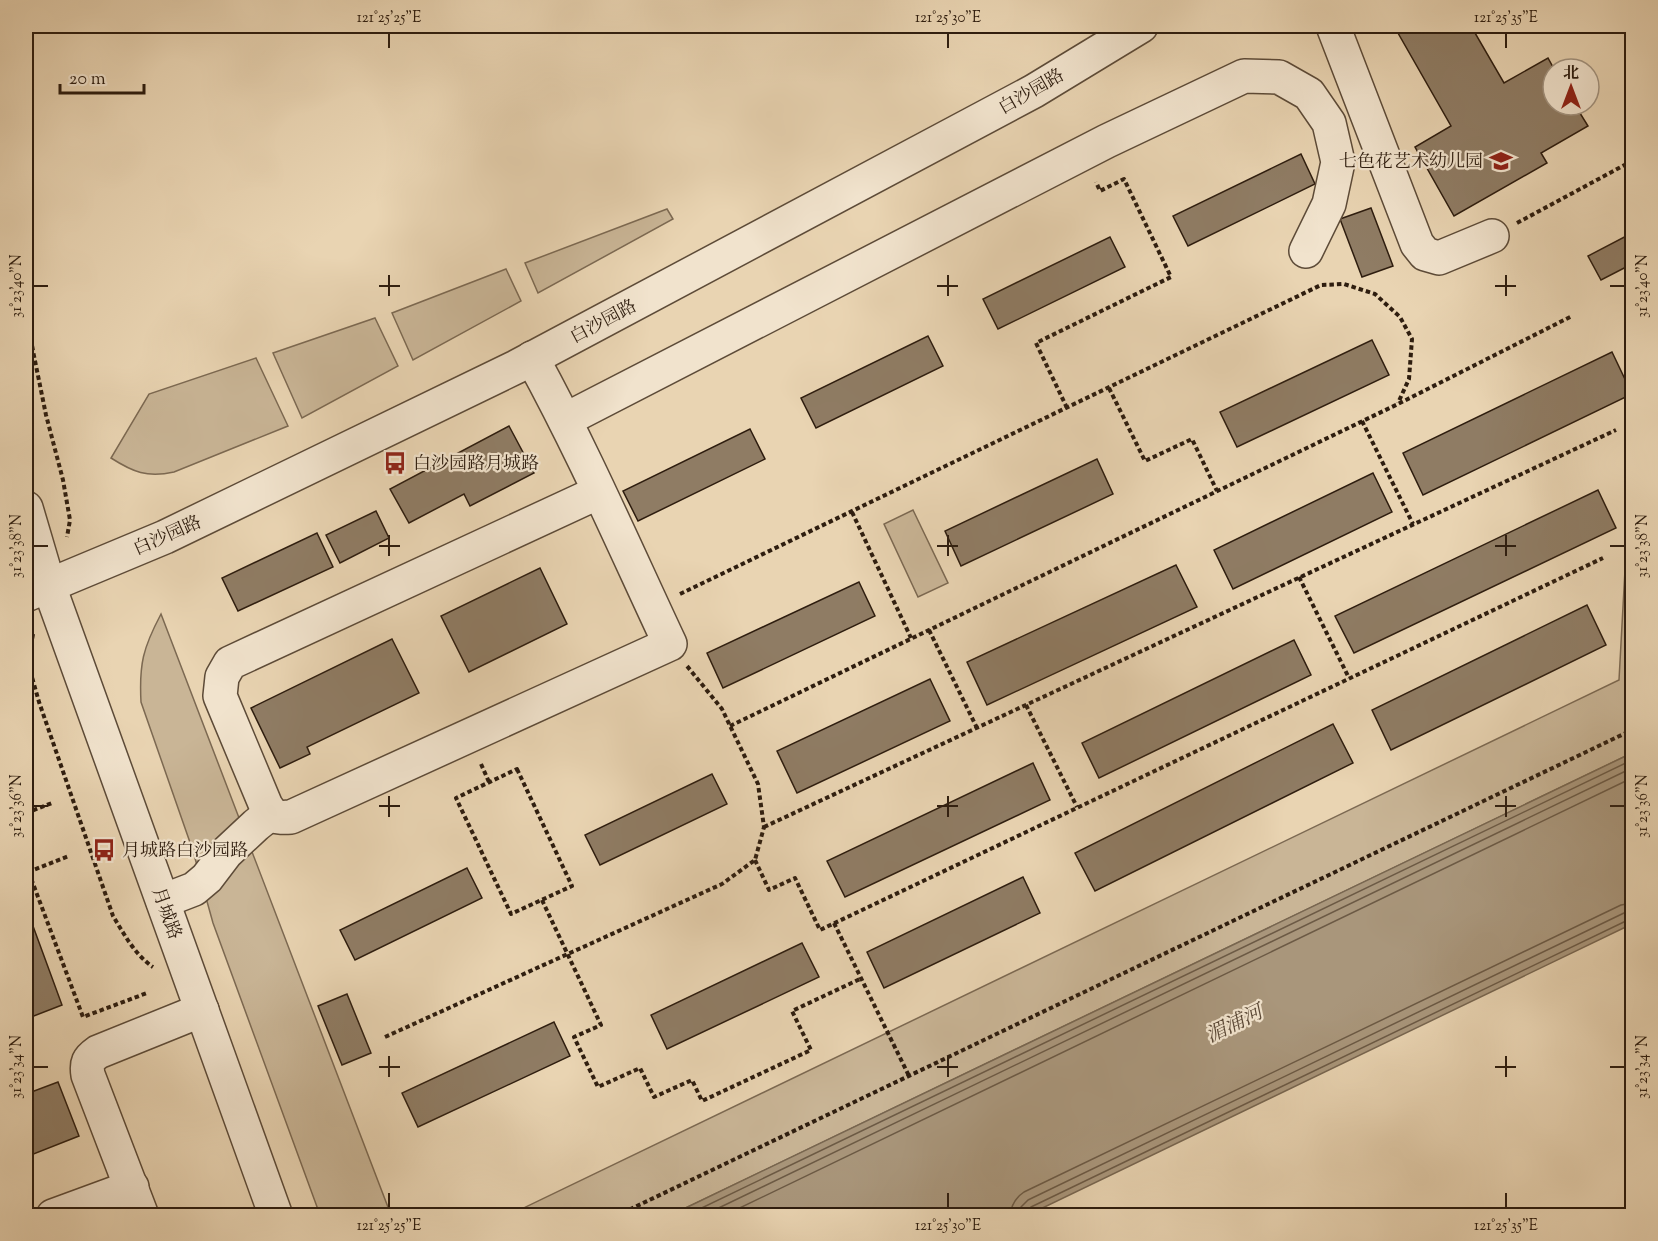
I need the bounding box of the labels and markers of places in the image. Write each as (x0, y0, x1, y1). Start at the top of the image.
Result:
school or university icon: 七色花艺术幼儿园 (1488, 148, 1514, 174)
place label: 七色花艺术幼儿园 (1339, 150, 1483, 176)
bus stop icon: 白沙园路月城路 (382, 450, 408, 476)
place label: 白沙园路月城路 (413, 452, 539, 478)
bus stop icon: 月城路白沙园路 (91, 837, 117, 863)
place label: 月城路白沙园路 (122, 839, 248, 865)

